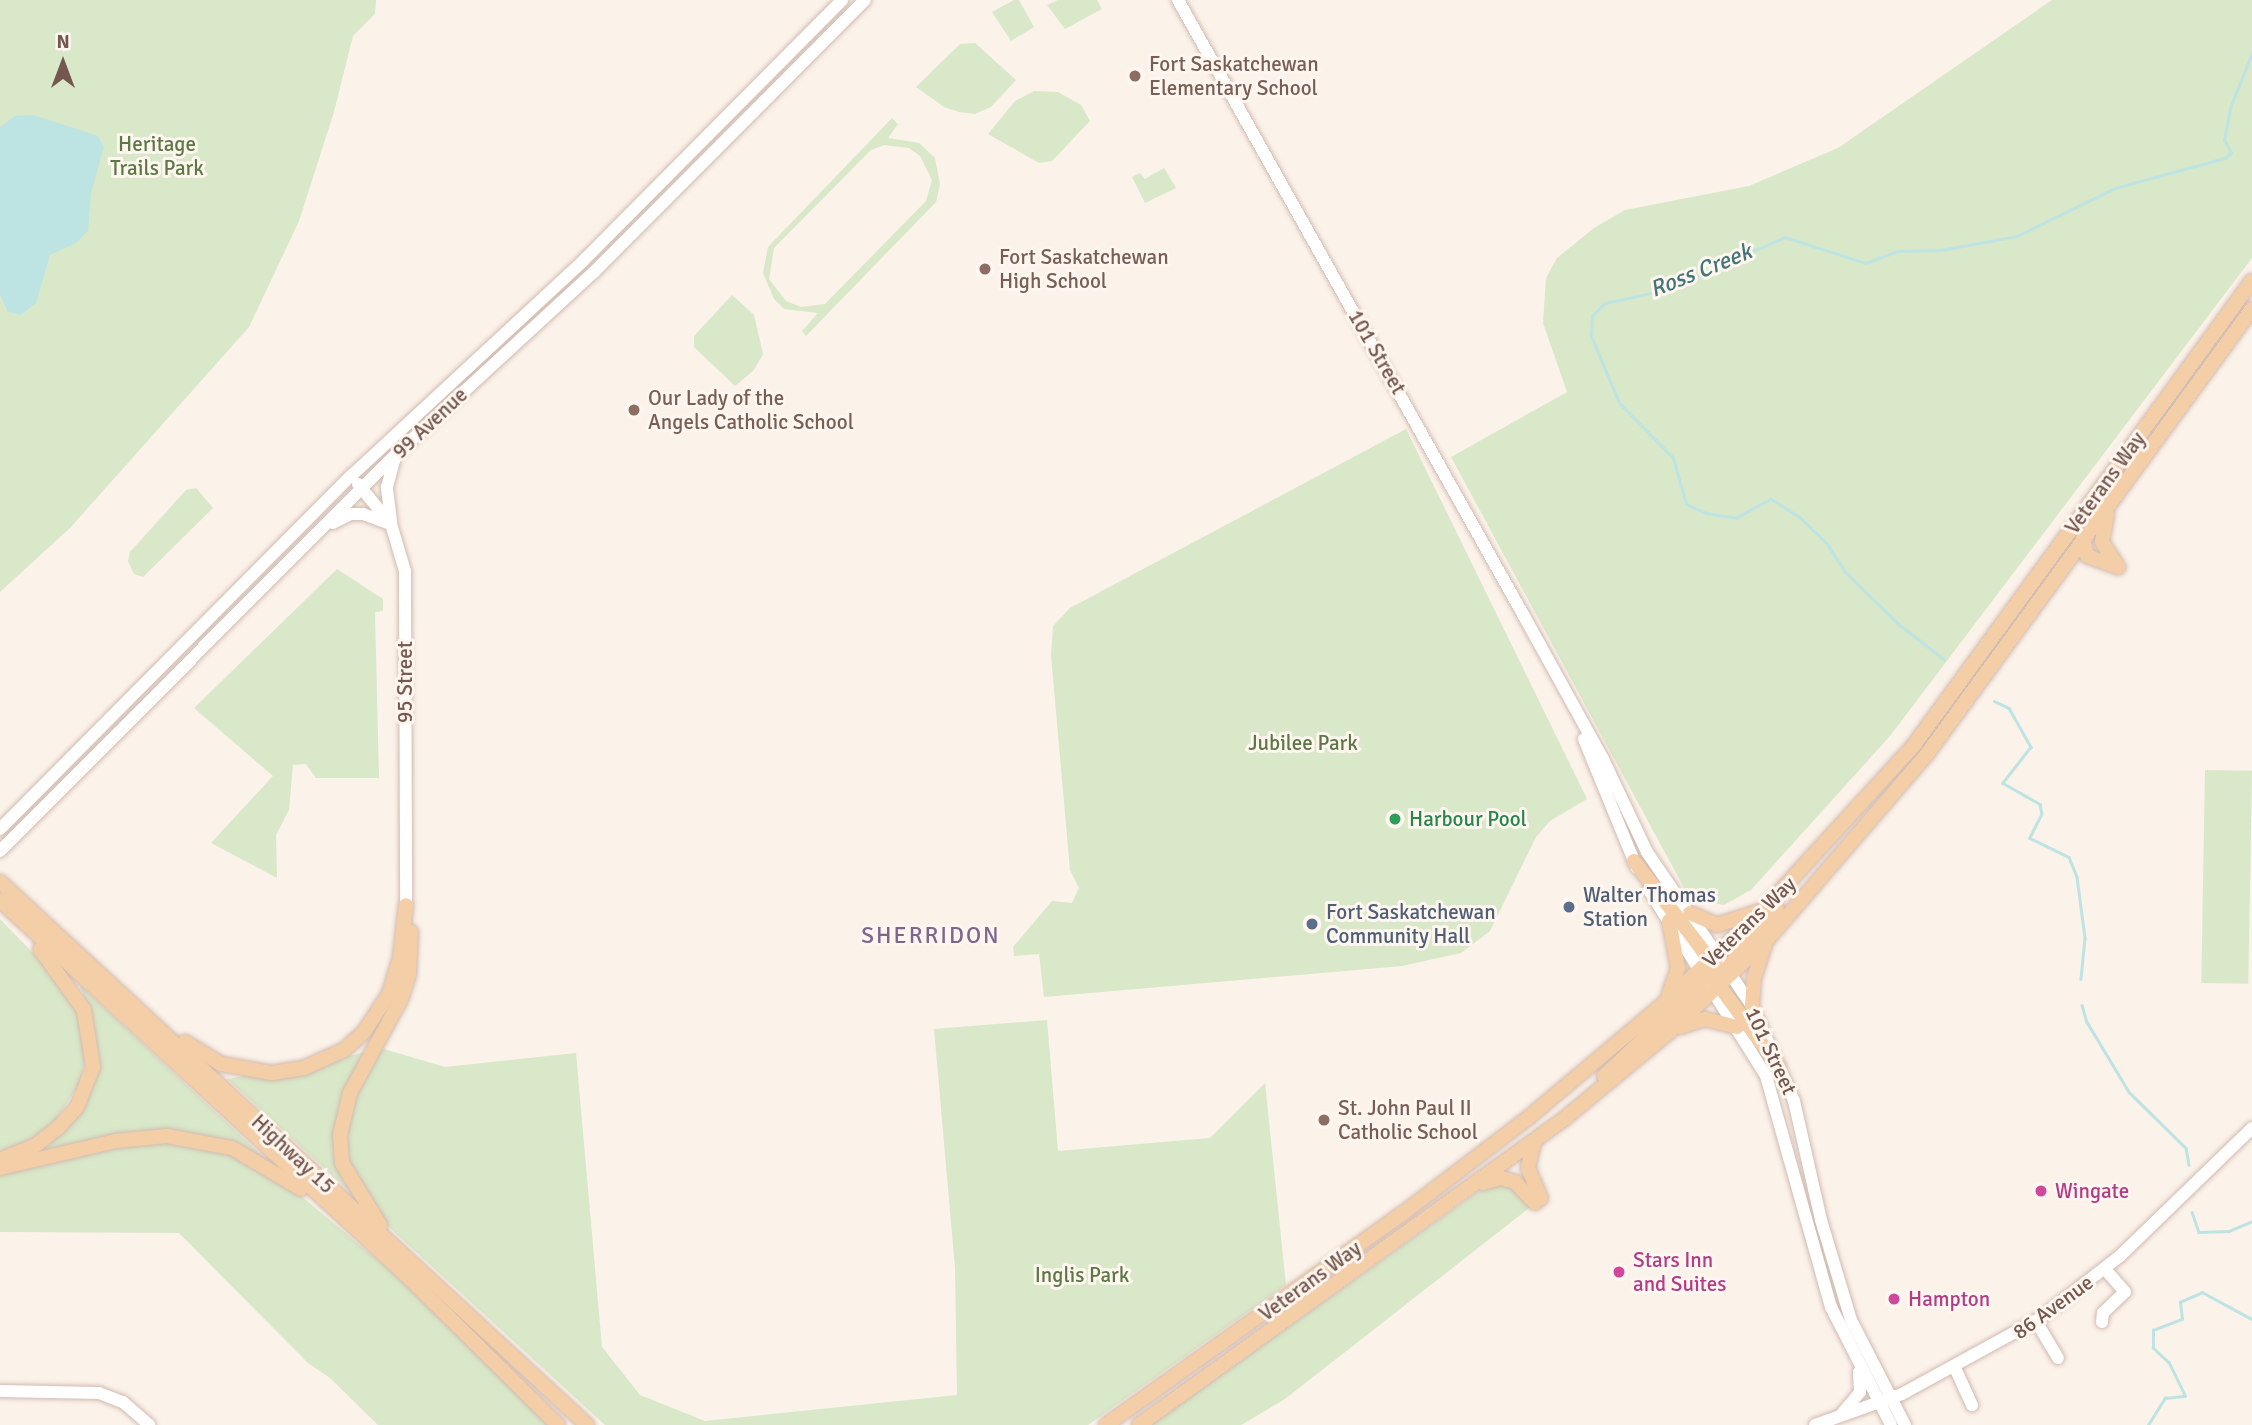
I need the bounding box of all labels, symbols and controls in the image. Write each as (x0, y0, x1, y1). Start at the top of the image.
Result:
north arrow (28, 28, 98, 98)
text: N (56, 30, 70, 54)
place label: Fort Saskatchewan Elementary School (1149, 51, 1319, 101)
marker: Fort Saskatchewan Elementary School (1127, 68, 1143, 84)
park label: Heritage Trails Park (110, 131, 204, 181)
water label: Ross Creek (1646, 238, 1756, 304)
place label: Fort Saskatchewan High School (999, 244, 1169, 294)
marker: Fort Saskatchewan High School (977, 261, 993, 277)
street label: 101 Street (1343, 305, 1411, 399)
street label: 99 Avenue (387, 382, 473, 464)
place label: Our Lady of the Angels Catholic School (648, 385, 854, 435)
marker: Our Lady of the Angels Catholic School (626, 402, 642, 418)
street label: Veterans Way (2060, 427, 2150, 539)
street label: 95 Street (392, 641, 418, 723)
park label: Jubilee Park (1248, 730, 1358, 756)
place label: Harbour Pool (1409, 806, 1527, 832)
marker: Harbour Pool (1387, 811, 1403, 827)
street label: Veterans Way (1697, 871, 1801, 973)
place label: Walter Thomas Station (1583, 882, 1716, 932)
place label: Fort Saskatchewan Community Hall (1326, 899, 1496, 949)
marker: Walter Thomas Station (1561, 899, 1577, 915)
marker: Fort Saskatchewan Community Hall (1304, 916, 1320, 932)
district label: SHERRIDON (862, 922, 1000, 950)
street label: 101 Street (1740, 1003, 1802, 1099)
place label: St. John Paul II Catholic School (1338, 1095, 1478, 1145)
street label: Highway 15 (246, 1109, 340, 1199)
marker: St. John Paul II Catholic School (1316, 1112, 1332, 1128)
place label: Wingate (2055, 1178, 2129, 1204)
marker: Wingate (2033, 1183, 2049, 1199)
street label: Veterans Way (1254, 1236, 1366, 1326)
place label: Stars Inn and Suites (1633, 1247, 1726, 1297)
park label: Inglis Park (1035, 1262, 1129, 1288)
marker: Stars Inn and Suites (1611, 1264, 1627, 1280)
street label: 86 Avenue (2008, 1269, 2098, 1345)
place label: Hampton (1908, 1286, 1990, 1312)
marker: Hampton (1886, 1291, 1902, 1307)

